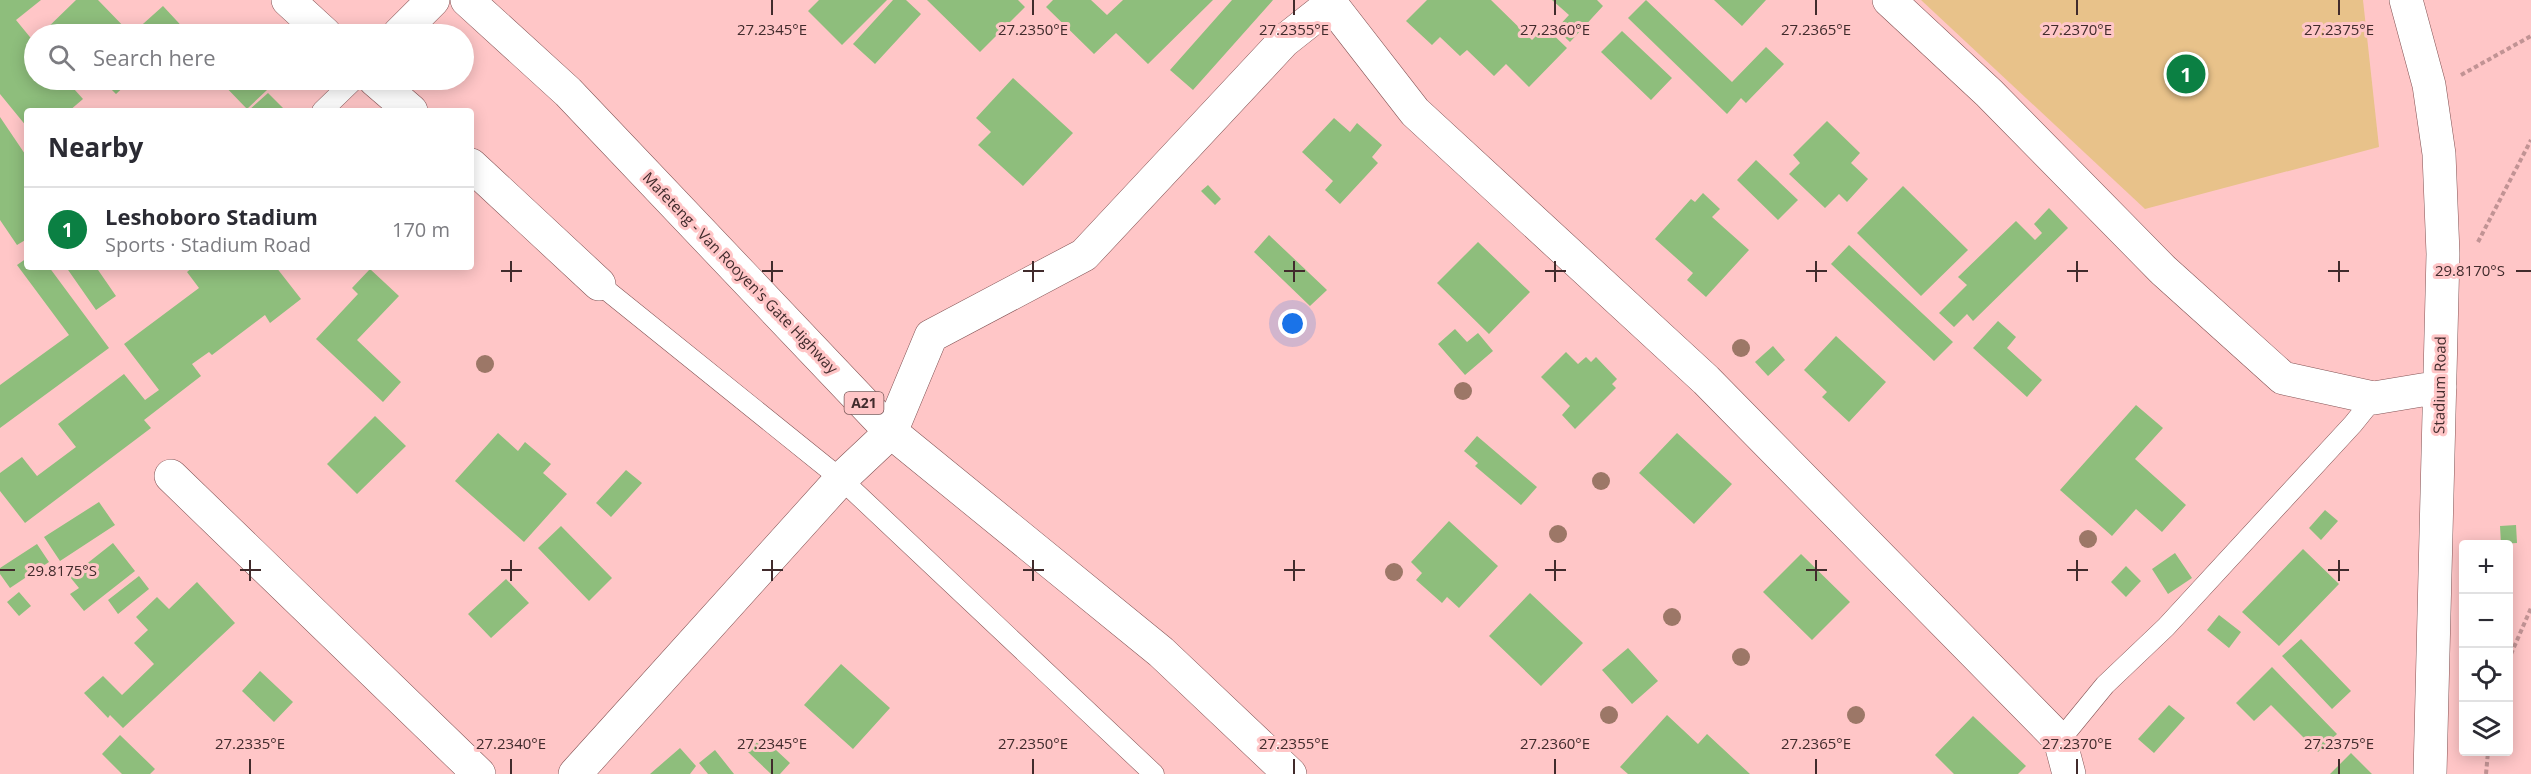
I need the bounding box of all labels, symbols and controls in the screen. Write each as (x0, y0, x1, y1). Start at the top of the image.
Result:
text: 27.2345°E (737, 19, 807, 39)
text: 27.2350°E (998, 19, 1068, 39)
text: 27.2355°E (1259, 19, 1329, 39)
text: 27.2360°E (1520, 19, 1590, 39)
text: 27.2365°E (1781, 19, 1851, 39)
text: 27.2370°E (2042, 19, 2112, 39)
text: 27.2375°E (2304, 19, 2374, 39)
search box (24, 24, 474, 90)
icon: search (45, 41, 78, 74)
text: Search here (93, 42, 216, 72)
pin: 1 (2166, 52, 2206, 97)
text: Nearby (48, 129, 143, 165)
street label: Mafeteng - Van Rooyen's Gate Highway (639, 167, 843, 378)
text: Leshoboro Stadium (105, 201, 318, 231)
text: 1 (62, 216, 73, 243)
text: 170 m (392, 216, 450, 243)
text: Sports · Stadium Road (105, 231, 311, 258)
text: 29.8170°S (2435, 260, 2505, 280)
your location (1278, 309, 1307, 338)
street label: Stadium Road (2428, 336, 2450, 434)
road number: A21 (844, 392, 884, 414)
map controls (2459, 540, 2513, 756)
button: + (2459, 540, 2513, 594)
text: 29.8175°S (27, 560, 97, 580)
button: − (2459, 594, 2513, 648)
button: locate (2459, 648, 2513, 702)
button: layers (2459, 702, 2513, 756)
text: 27.2335°E (215, 733, 285, 753)
text: 27.2340°E (476, 733, 546, 753)
text: 27.2345°E (737, 733, 807, 753)
text: 27.2350°E (998, 733, 1068, 753)
text: 27.2355°E (1259, 733, 1329, 753)
text: 27.2360°E (1520, 733, 1590, 753)
text: 27.2365°E (1781, 733, 1851, 753)
text: 27.2370°E (2042, 733, 2112, 753)
text: 27.2375°E (2304, 733, 2374, 753)

